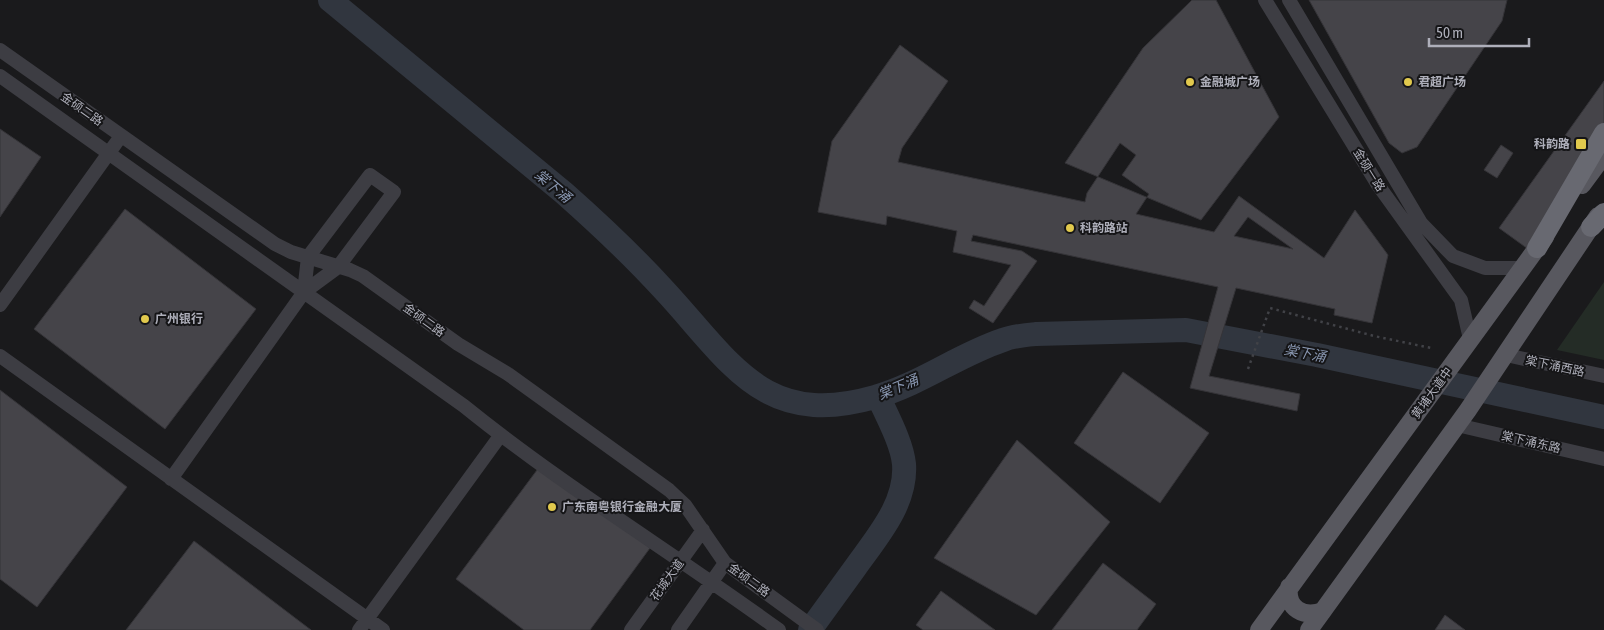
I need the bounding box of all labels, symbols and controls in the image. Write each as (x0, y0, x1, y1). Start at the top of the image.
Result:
scale bar (1429, 15, 1529, 47)
text: 50 m (1436, 24, 1463, 41)
place label: 金融城广场 (1200, 75, 1260, 89)
place label: 君超广场 (1418, 75, 1466, 89)
marker: 金融城广场 (1184, 76, 1196, 88)
marker: 君超广场 (1402, 76, 1414, 88)
street label: 金硕二路 (58, 89, 106, 129)
place label: 科韵路 (1534, 137, 1570, 151)
marker: 科韵路 (1574, 137, 1588, 151)
street label: 金硕一路 (1350, 146, 1388, 194)
water label: 棠下涌 (532, 166, 576, 207)
place label: 科韵路站 (1080, 221, 1128, 235)
marker: 科韵路站 (1064, 222, 1076, 234)
street label: 金硕二路 (400, 300, 448, 340)
place label: 广州银行 (155, 312, 203, 326)
marker: 广州银行 (139, 313, 151, 325)
water label: 棠下涌 (1283, 341, 1329, 365)
street label: 棠下涌西路 (1524, 353, 1586, 379)
street label: 黄埔大道中 (1409, 365, 1455, 421)
water label: 棠下涌 (876, 371, 922, 403)
street label: 棠下涌东路 (1500, 428, 1562, 456)
place label: 广东南粤银行金融大厦 (562, 500, 682, 514)
marker: 广东南粤银行金融大厦 (546, 501, 558, 513)
street label: 花城大道 (647, 556, 687, 604)
street label: 金硕二路 (725, 560, 773, 600)

